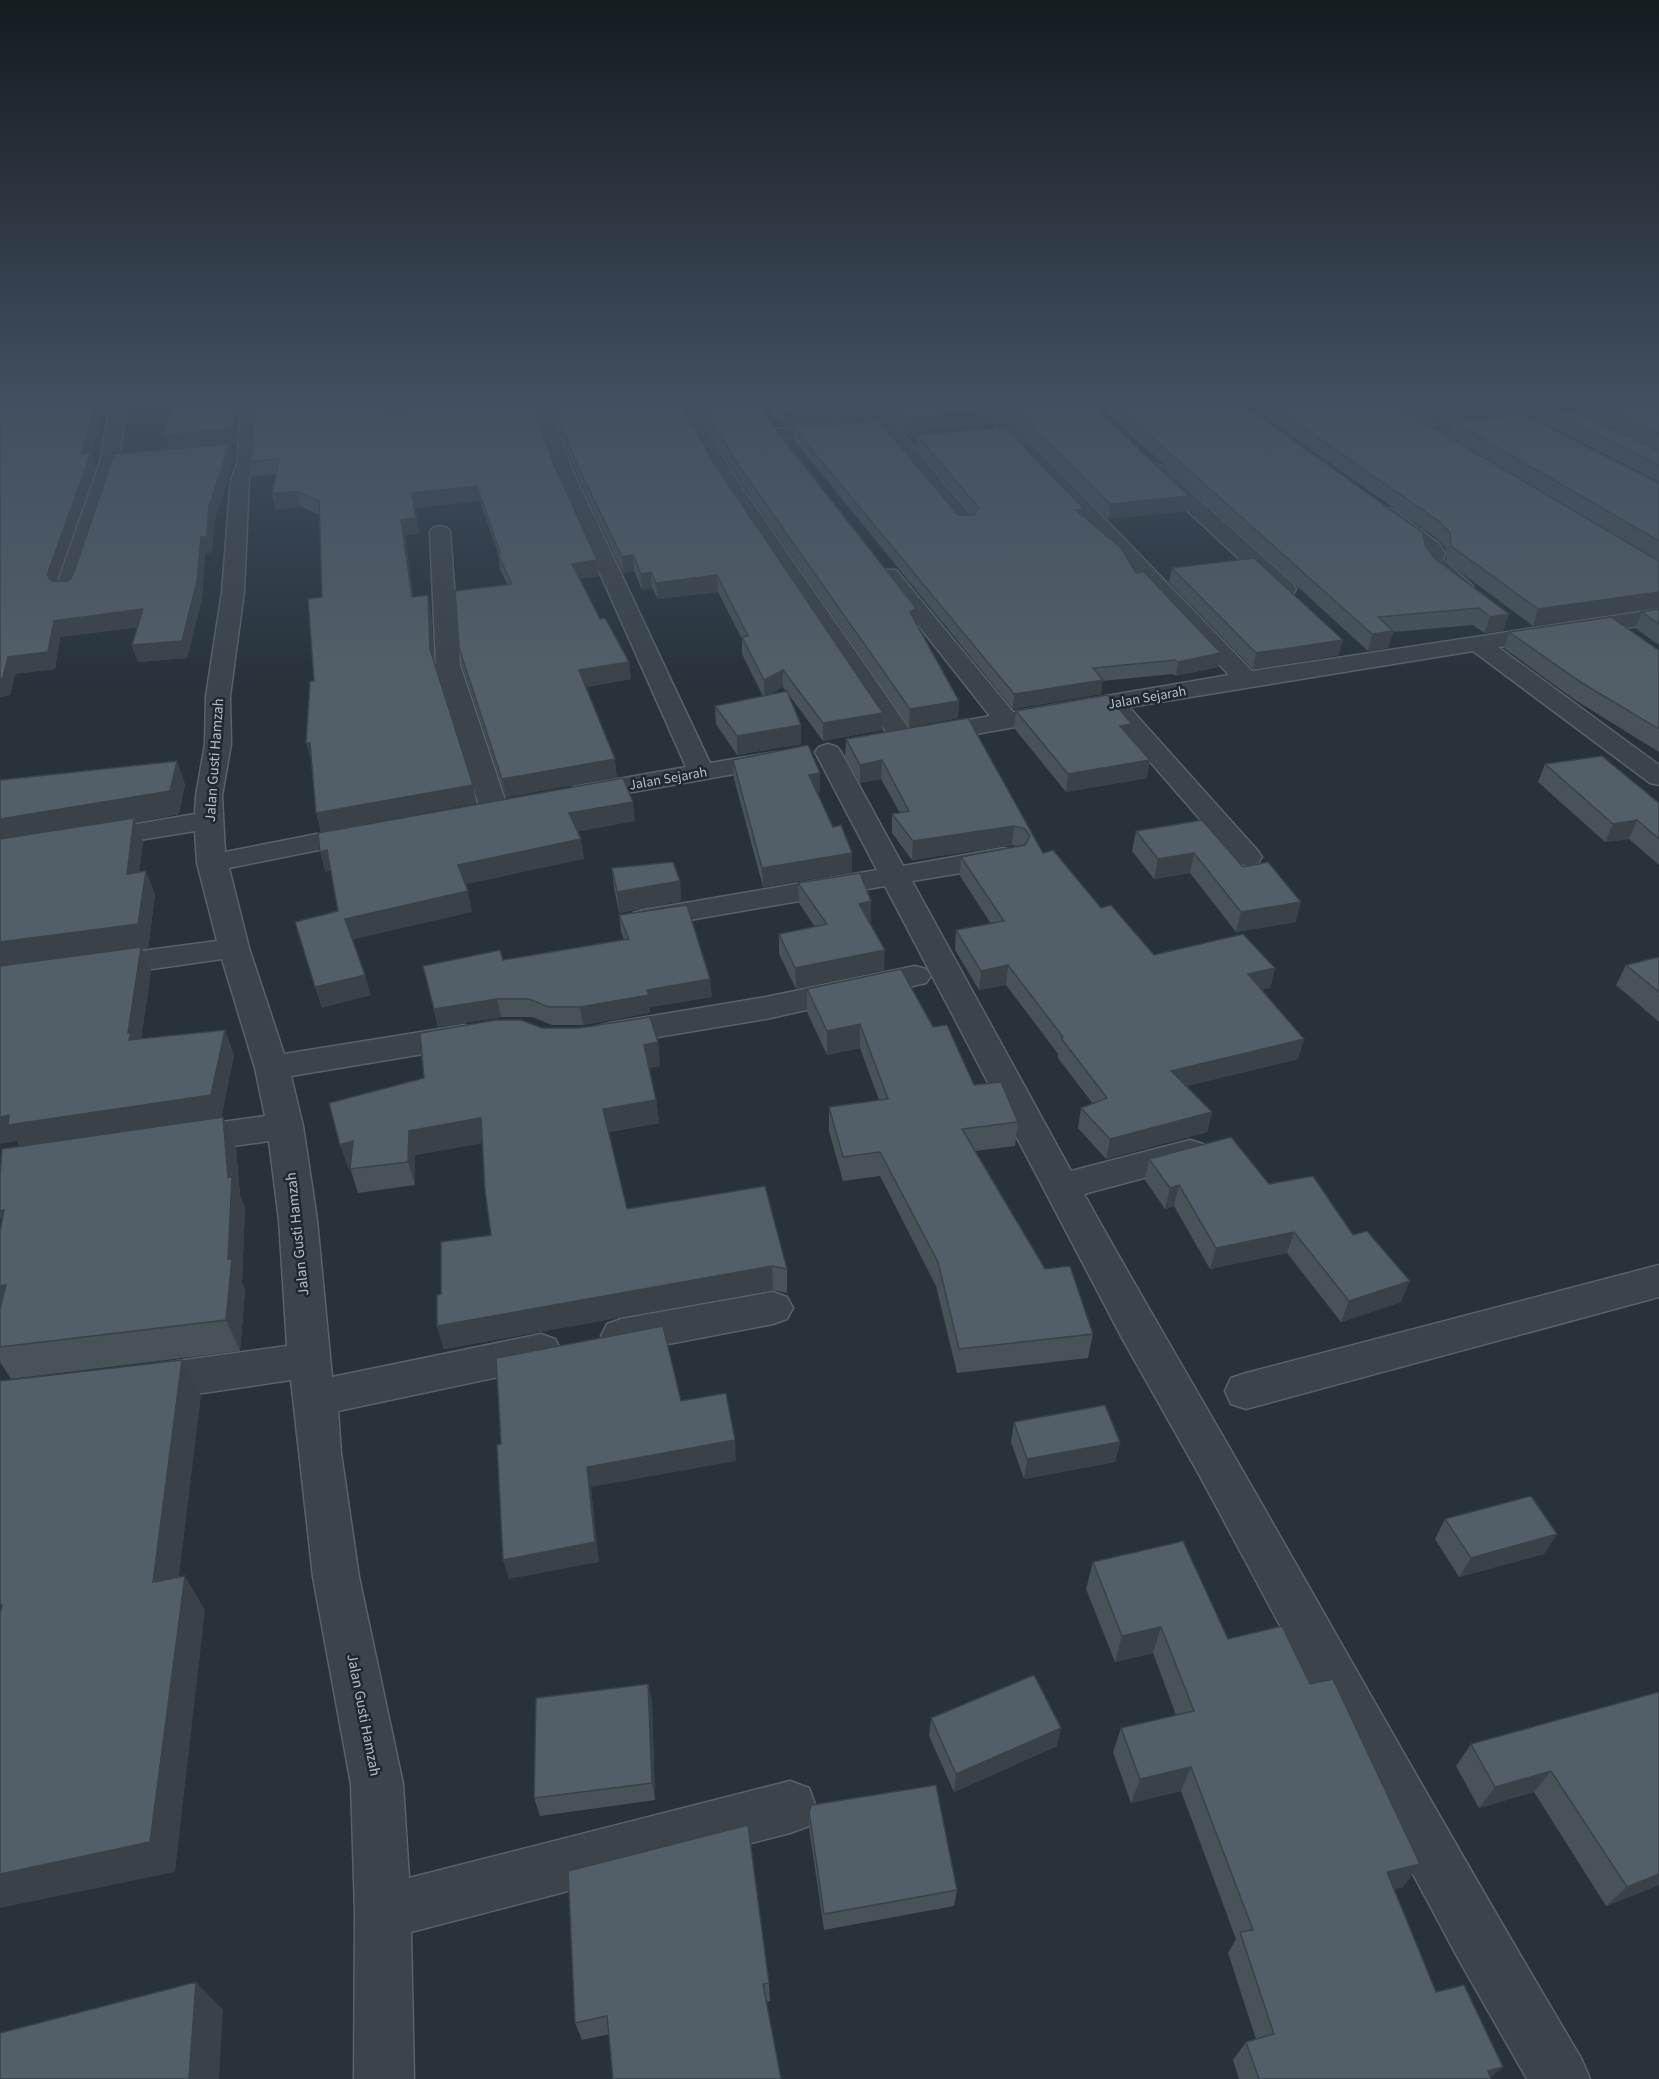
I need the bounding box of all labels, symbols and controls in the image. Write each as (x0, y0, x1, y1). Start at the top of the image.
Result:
street label: Jalan Sejarah (1107, 681, 1188, 715)
street label: Jalan Gusti Hamzah (200, 697, 229, 823)
street label: Jalan Sejarah (628, 762, 709, 796)
street label: Jalan Gusti Hamzah (281, 1171, 314, 1297)
street label: Jalan Gusti Hamzah (341, 1652, 386, 1778)

